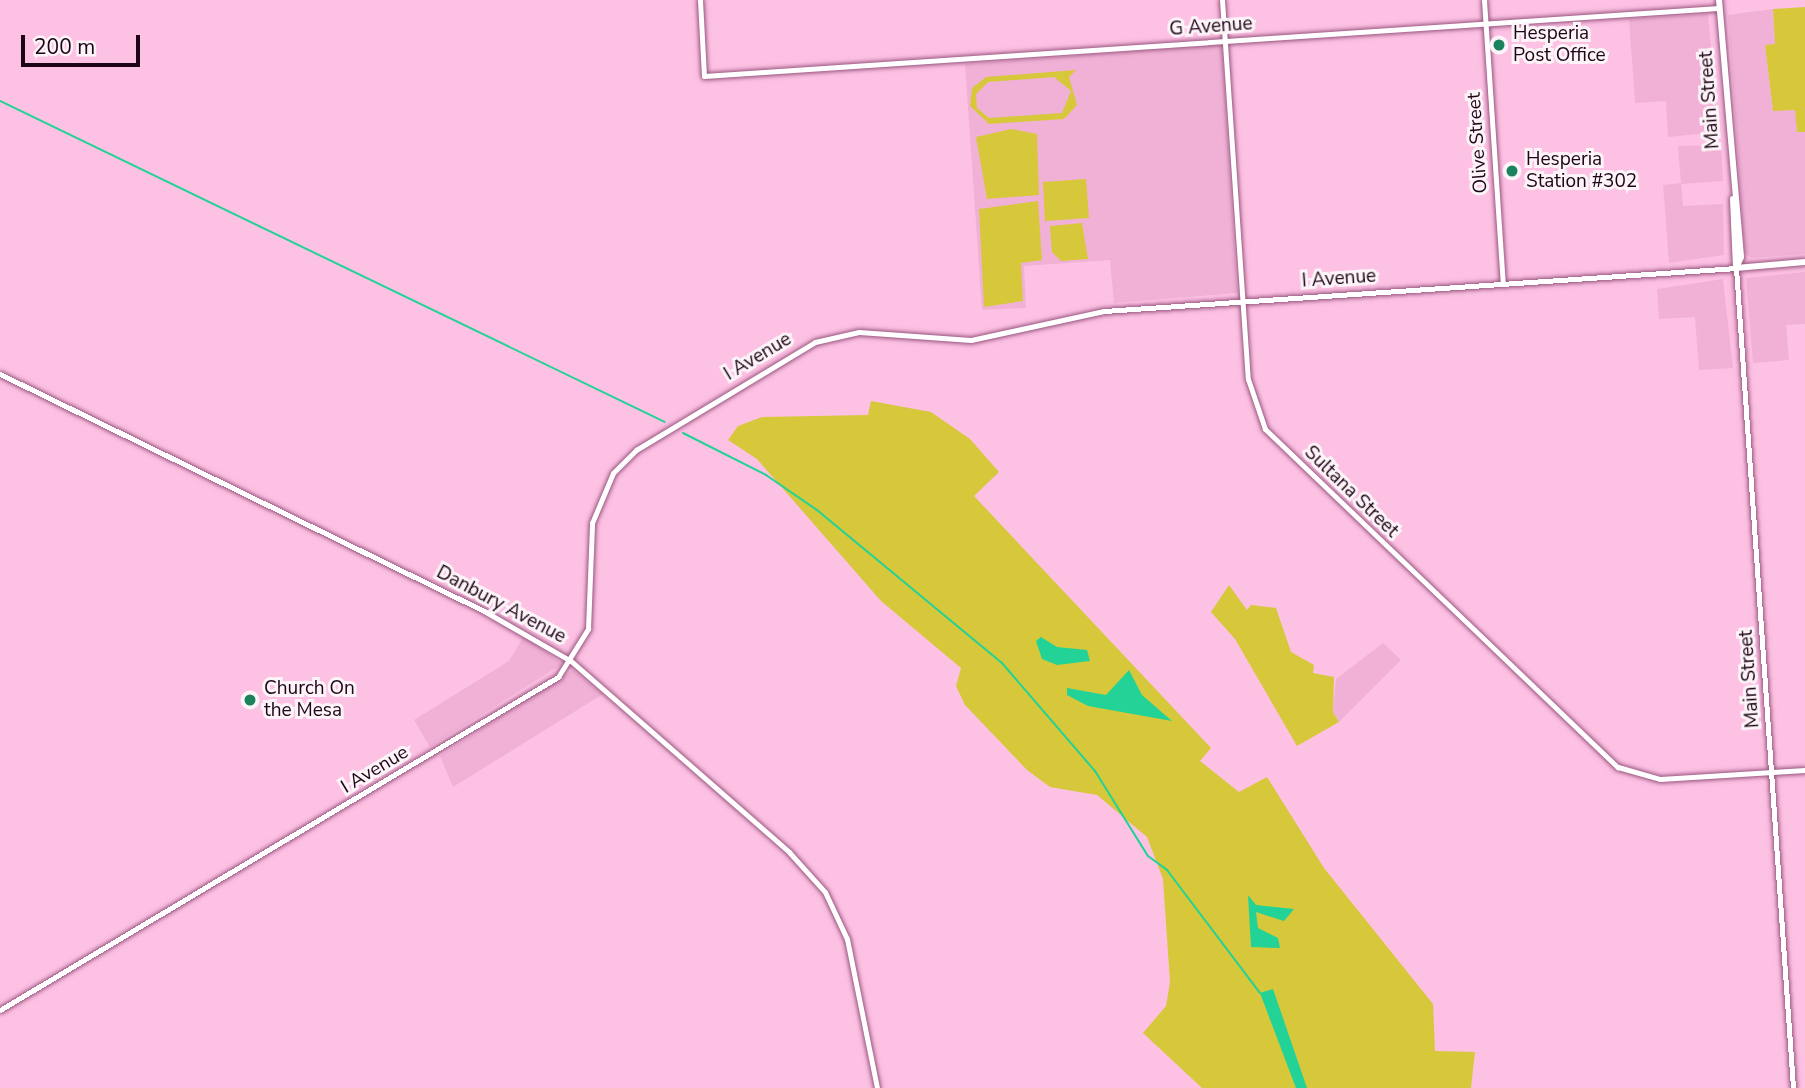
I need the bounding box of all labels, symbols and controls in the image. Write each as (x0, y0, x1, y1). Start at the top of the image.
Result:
street label: G Avenue (1169, 13, 1253, 41)
scale bar (24, 21, 144, 65)
place label: Hesperia Post Office (1513, 23, 1606, 67)
text: 200 m (34, 33, 95, 61)
marker: Hesperia Post Office (1491, 37, 1507, 53)
street label: Main Street (1695, 50, 1725, 150)
street label: Olive Street (1463, 92, 1493, 194)
place label: Hesperia Station #302 (1526, 149, 1637, 193)
marker: Hesperia Station #302 (1504, 163, 1520, 179)
street label: I Avenue (1301, 265, 1377, 293)
street label: I Avenue (720, 328, 796, 386)
street label: Sultana Street (1299, 441, 1403, 543)
street label: Danbury Avenue (432, 561, 570, 649)
street label: Main Street (1735, 629, 1765, 729)
place label: Church On the Mesa (264, 678, 355, 722)
marker: Church On the Mesa (242, 692, 258, 708)
street label: I Avenue (337, 741, 413, 799)

